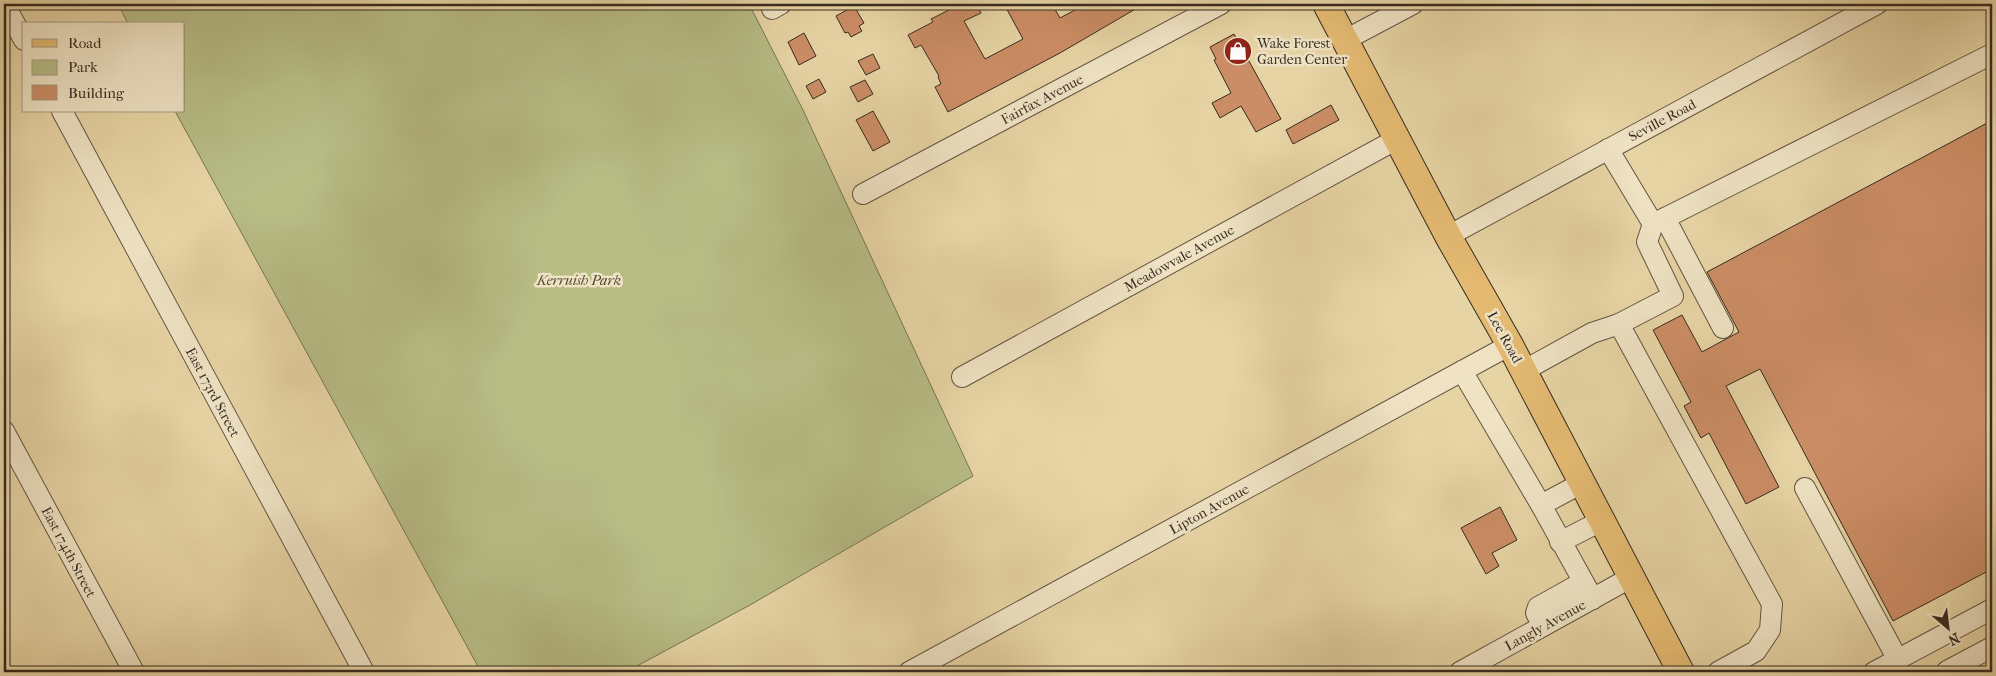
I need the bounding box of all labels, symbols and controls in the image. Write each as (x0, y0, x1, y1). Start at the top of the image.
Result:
legend (22, 22, 185, 112)
text: Road (68, 34, 102, 52)
place label: Wake Forest Garden Center (1256, 35, 1347, 68)
shop icon: Wake Forest Garden Center (1223, 36, 1253, 66)
text: Park (68, 58, 98, 76)
street label: Fairfax Avenue (998, 71, 1086, 128)
text: Building (68, 84, 125, 102)
street label: Seville Road (1626, 95, 1699, 145)
street label: Meadowvale Avenue (1121, 221, 1237, 296)
park label: Kerruish Park (536, 272, 621, 289)
street label: Lee Road (1483, 308, 1526, 366)
street label: East 173rd Street (182, 345, 243, 440)
street label: Lipton Avenue (1166, 481, 1252, 538)
street label: East 174th Street (37, 504, 100, 601)
street label: Langly Avenue (1502, 596, 1589, 655)
north arrow (1924, 604, 1974, 654)
text: N (1945, 629, 1963, 649)

